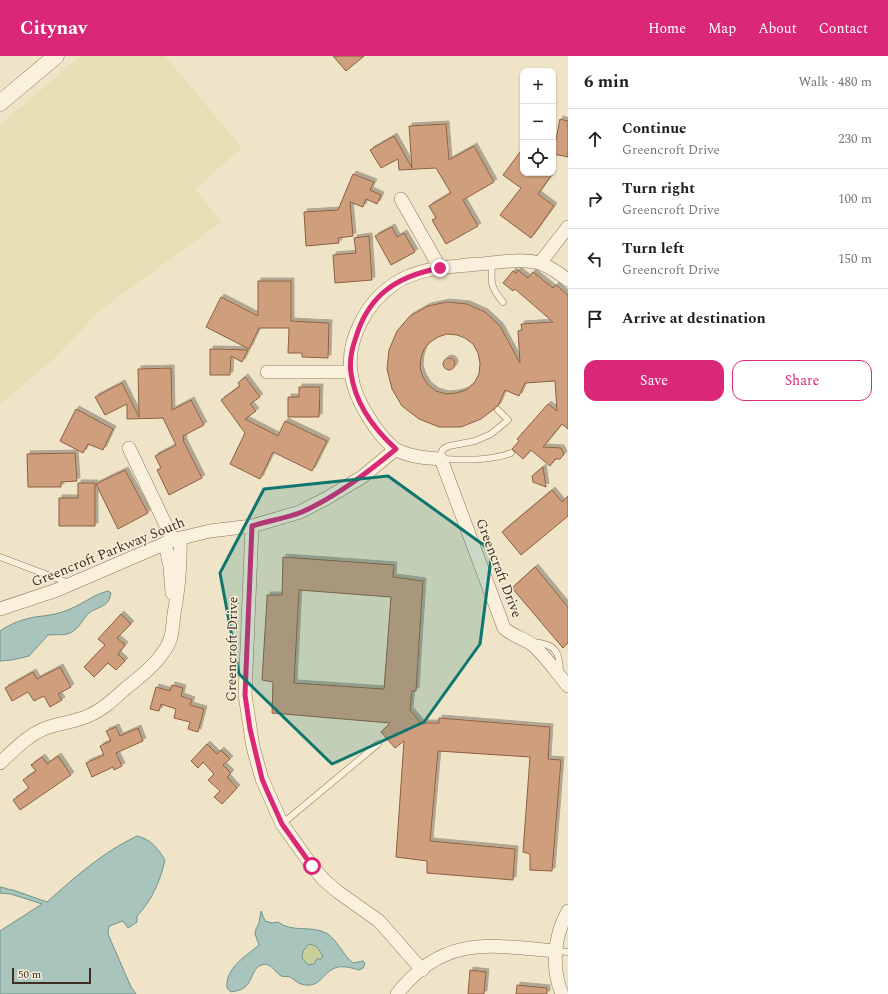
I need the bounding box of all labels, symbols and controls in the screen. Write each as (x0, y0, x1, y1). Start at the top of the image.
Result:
text: Citynav (20, 14, 87, 43)
text: Home (648, 18, 686, 39)
text: Map (708, 18, 736, 39)
text: About (758, 18, 797, 39)
text: Contact (819, 18, 868, 39)
map controls (520, 68, 556, 176)
button: + (520, 68, 556, 104)
text: 6 min (584, 69, 629, 95)
text: Walk · 480 m (798, 72, 872, 92)
button: − (520, 104, 556, 140)
text: Continue (622, 117, 687, 140)
icon: ahead (584, 128, 606, 150)
text: 230 m (838, 129, 872, 149)
button: locate (520, 140, 556, 176)
text: Greencroft Drive (622, 140, 720, 160)
text: Turn right (622, 177, 695, 200)
icon: right (584, 188, 606, 210)
text: 100 m (838, 189, 872, 209)
text: Greencroft Drive (622, 200, 720, 220)
text: Turn left (622, 237, 684, 260)
icon: left (584, 248, 606, 270)
text: 150 m (838, 249, 872, 269)
route end (431, 259, 449, 277)
text: Greencroft Drive (622, 260, 720, 280)
text: Arrive at destination (622, 307, 766, 330)
icon: arrive (584, 308, 606, 330)
button: Save (584, 360, 724, 401)
button: Share (732, 360, 872, 401)
street label: Greencroft Parkway South (28, 512, 188, 592)
street label: Greencraft Drive (470, 515, 528, 621)
street label: Greencroft Drive (221, 596, 243, 702)
route start (303, 857, 321, 875)
scale bar (12, 966, 91, 985)
text: 50 m (18, 966, 41, 983)

